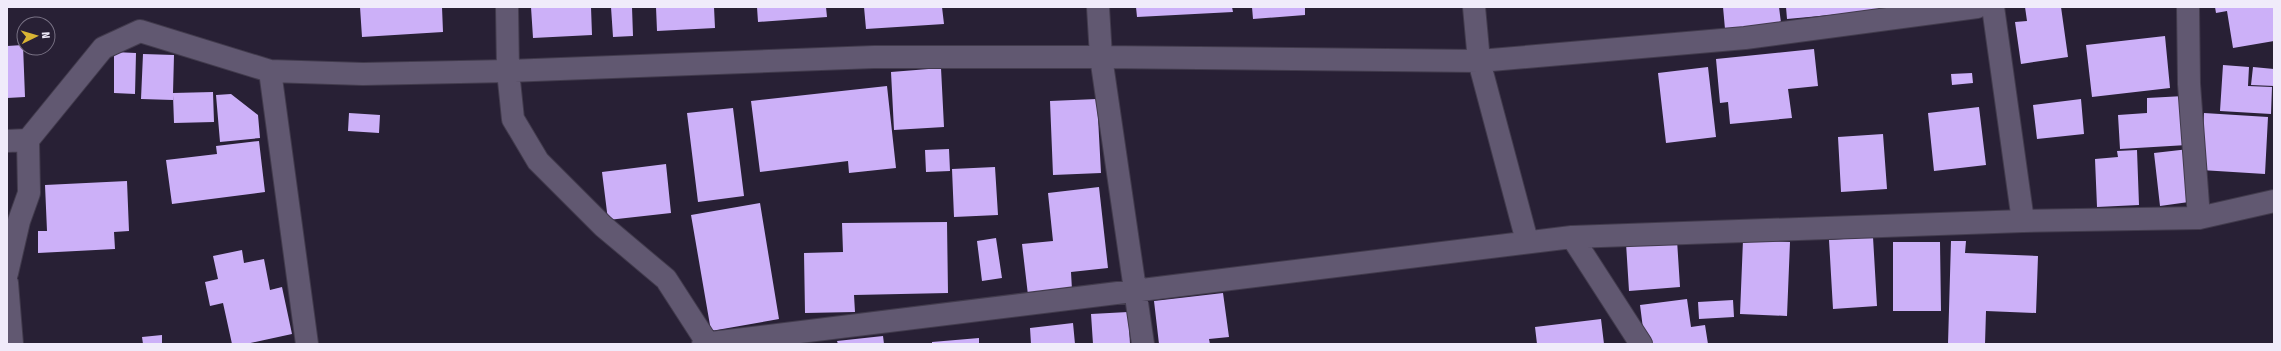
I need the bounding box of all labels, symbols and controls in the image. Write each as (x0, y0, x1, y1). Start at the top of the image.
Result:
north arrow (16, 16, 56, 56)
text: N (39, 31, 52, 39)

